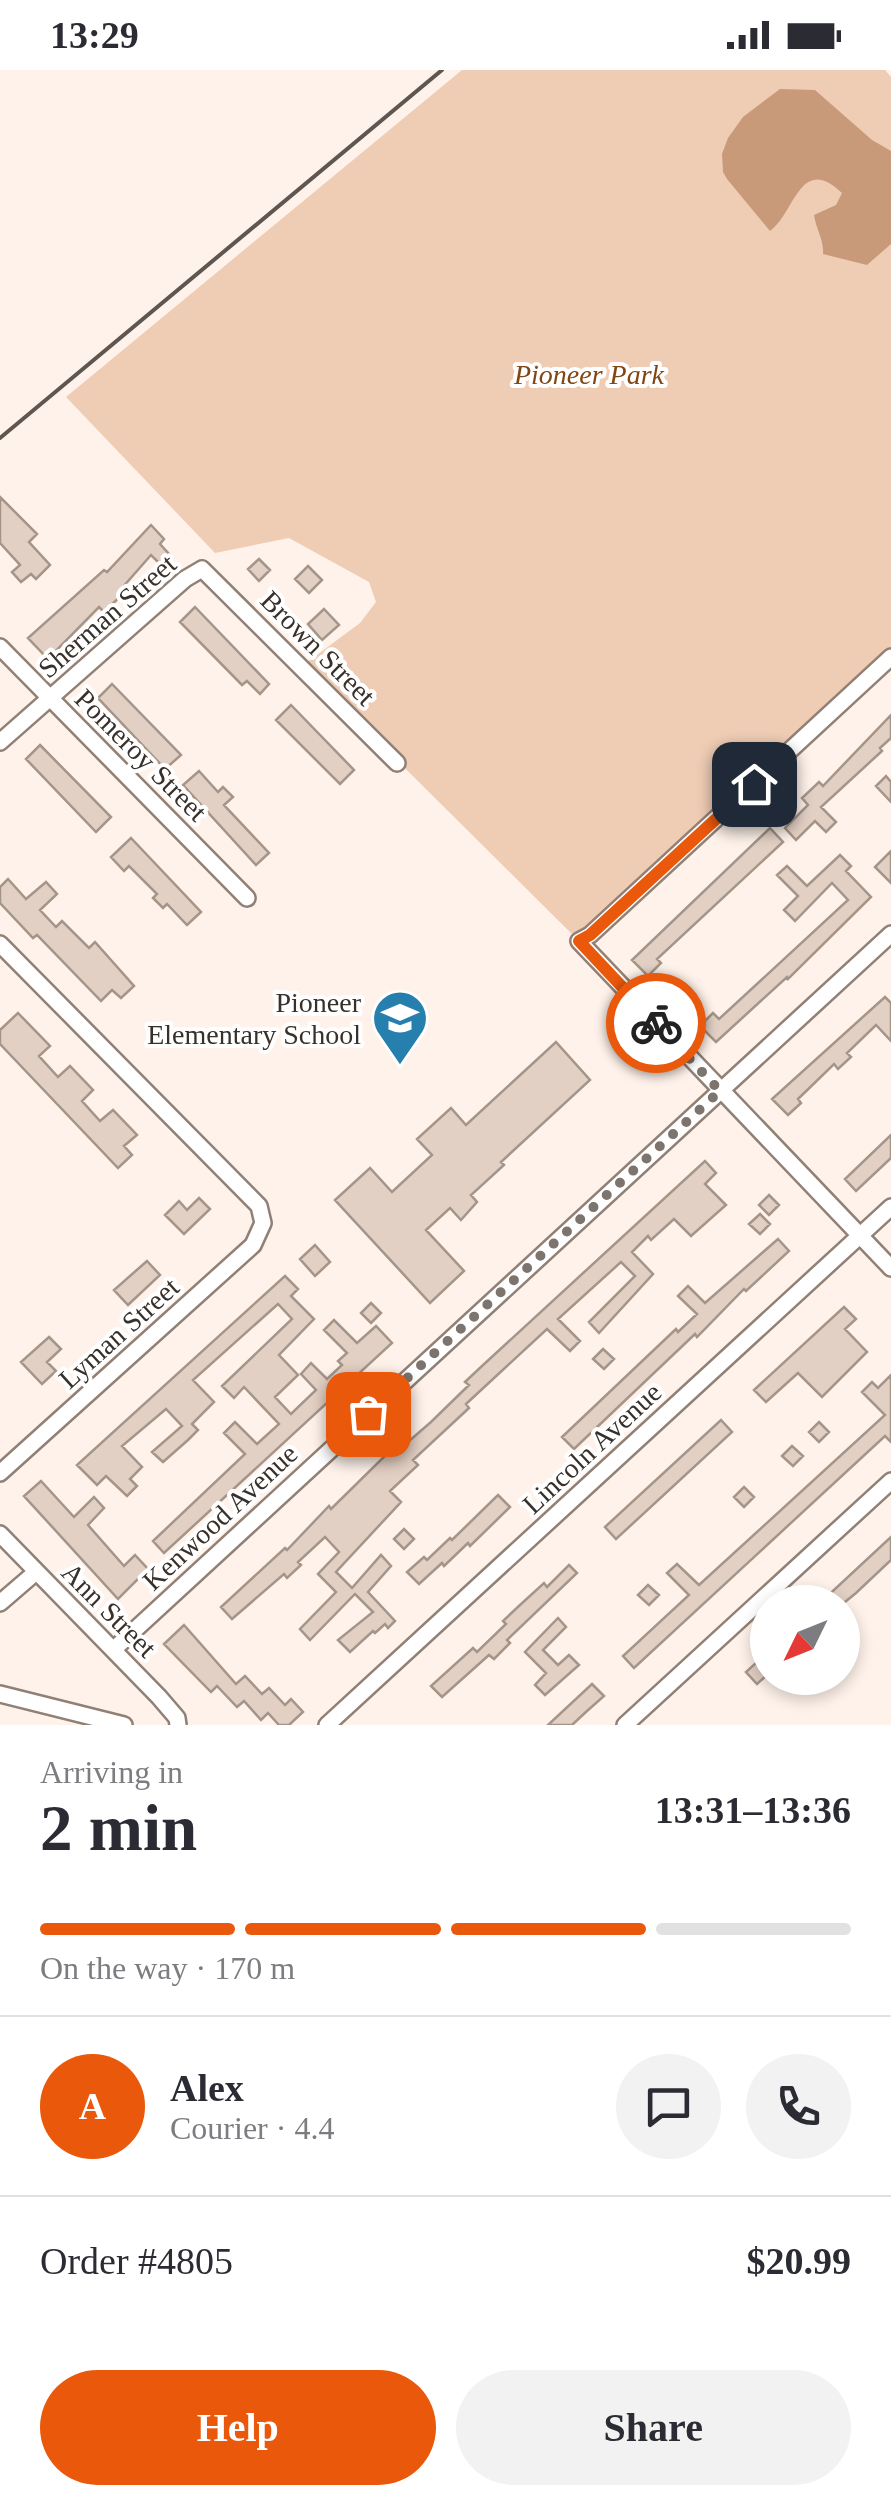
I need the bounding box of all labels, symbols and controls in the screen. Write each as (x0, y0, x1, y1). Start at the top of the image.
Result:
text: 13:29 (50, 14, 139, 56)
park label: Pioneer Park (513, 359, 665, 390)
street label: Sherman Street (32, 548, 182, 684)
street label: Brown Street (255, 585, 382, 712)
street label: Pomeroy Street (69, 683, 213, 827)
pin (712, 742, 797, 827)
icon: home (727, 757, 782, 812)
courier (606, 973, 706, 1073)
place label: Pioneer Elementary School (147, 987, 362, 1050)
school or university icon: Pioneer Elementary School (370, 988, 430, 1067)
icon: bike (629, 996, 684, 1051)
street label: Lyman Street (53, 1271, 185, 1395)
pin (326, 1372, 411, 1457)
street label: Lincoln Avenue (517, 1376, 667, 1520)
icon: bag (341, 1387, 396, 1442)
street label: Kenwood Avenue (137, 1438, 303, 1596)
street label: Ann Street (55, 1556, 163, 1664)
north arrow (750, 1585, 860, 1695)
map controls (750, 1585, 860, 1695)
text: Arriving in (40, 1754, 183, 1790)
text: 13:31–13:36 (655, 1789, 851, 1831)
text: 2 min (40, 1792, 197, 1864)
text: On the way · 170 m (40, 1950, 295, 1986)
button: chat (616, 2054, 721, 2159)
button: phone (746, 2054, 851, 2159)
text: Alex (170, 2067, 244, 2109)
text: A (79, 2085, 106, 2127)
text: Courier · 4.4 (170, 2110, 334, 2146)
text: Order #4805 (40, 2240, 233, 2282)
text: $20.99 (747, 2240, 851, 2282)
button: Help (40, 2370, 436, 2485)
button: Share (456, 2370, 851, 2485)

